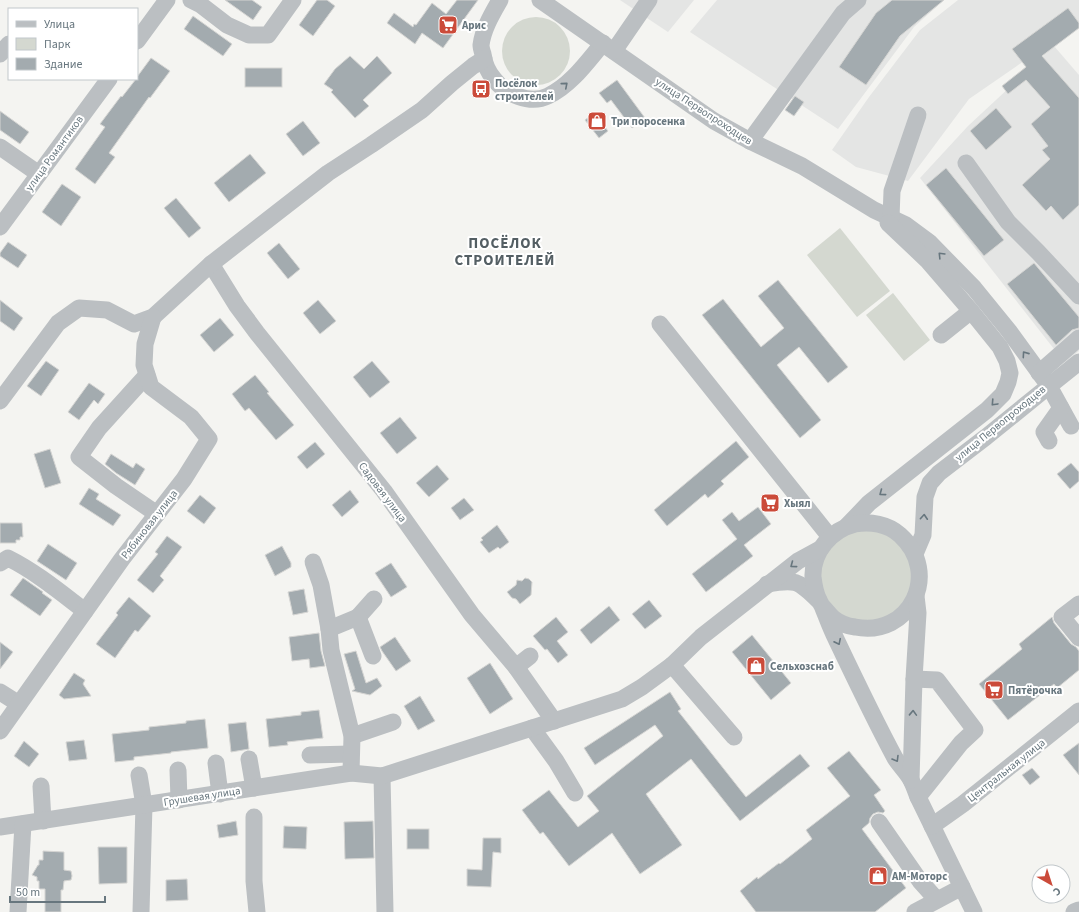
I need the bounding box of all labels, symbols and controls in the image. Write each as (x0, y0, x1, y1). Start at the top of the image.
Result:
legend (8, 8, 138, 80)
supermarket icon: Арис (437, 14, 459, 36)
text: Улица (44, 16, 75, 33)
place label: Арис (461, 18, 486, 33)
text: Парк (44, 36, 70, 53)
text: Здание (44, 56, 83, 73)
street label: улица Первопроходцев (652, 74, 756, 149)
place label: Посёлок строителей (495, 76, 554, 104)
bus stop icon: Посёлок строителей (470, 78, 492, 100)
one-way arrow (560, 82, 568, 90)
shop icon: Три поросенка (586, 110, 608, 132)
street label: улица Романтиков (22, 112, 87, 194)
place label: Три поросенка (611, 114, 685, 129)
district label: ПОСЁЛОК СТРОИТЕЛЕЙ (454, 233, 556, 271)
one-way arrow (939, 252, 946, 260)
one-way arrow (1022, 351, 1030, 358)
street label: улица Первопроходцев (952, 382, 1049, 465)
one-way arrow (991, 398, 999, 406)
street label: Садовая улица (355, 459, 410, 525)
street label: Рябиновая улица (118, 487, 181, 562)
one-way arrow (879, 488, 886, 496)
supermarket icon: Хыял (759, 492, 781, 514)
place label: Хыял (784, 496, 811, 511)
one-way arrow (919, 514, 928, 520)
one-way arrow (790, 560, 797, 567)
one-way arrow (833, 638, 841, 646)
shop icon: Сельхозснаб (745, 655, 767, 677)
place label: Сельхозснаб (770, 659, 834, 674)
supermarket icon: Пятёрочка (983, 679, 1005, 701)
place label: Пятёрочка (1008, 683, 1063, 698)
one-way arrow (909, 710, 917, 716)
street label: Центральная улица (964, 735, 1048, 806)
one-way arrow (892, 755, 899, 762)
street label: Грушевая улица (163, 783, 242, 810)
north arrow (1031, 864, 1071, 904)
shop icon: АМ-Моторс (867, 865, 889, 887)
place label: АМ-Моторс (891, 869, 947, 884)
scale bar (10, 878, 105, 904)
text: 50 m (16, 884, 40, 901)
text: С (1049, 884, 1064, 900)

